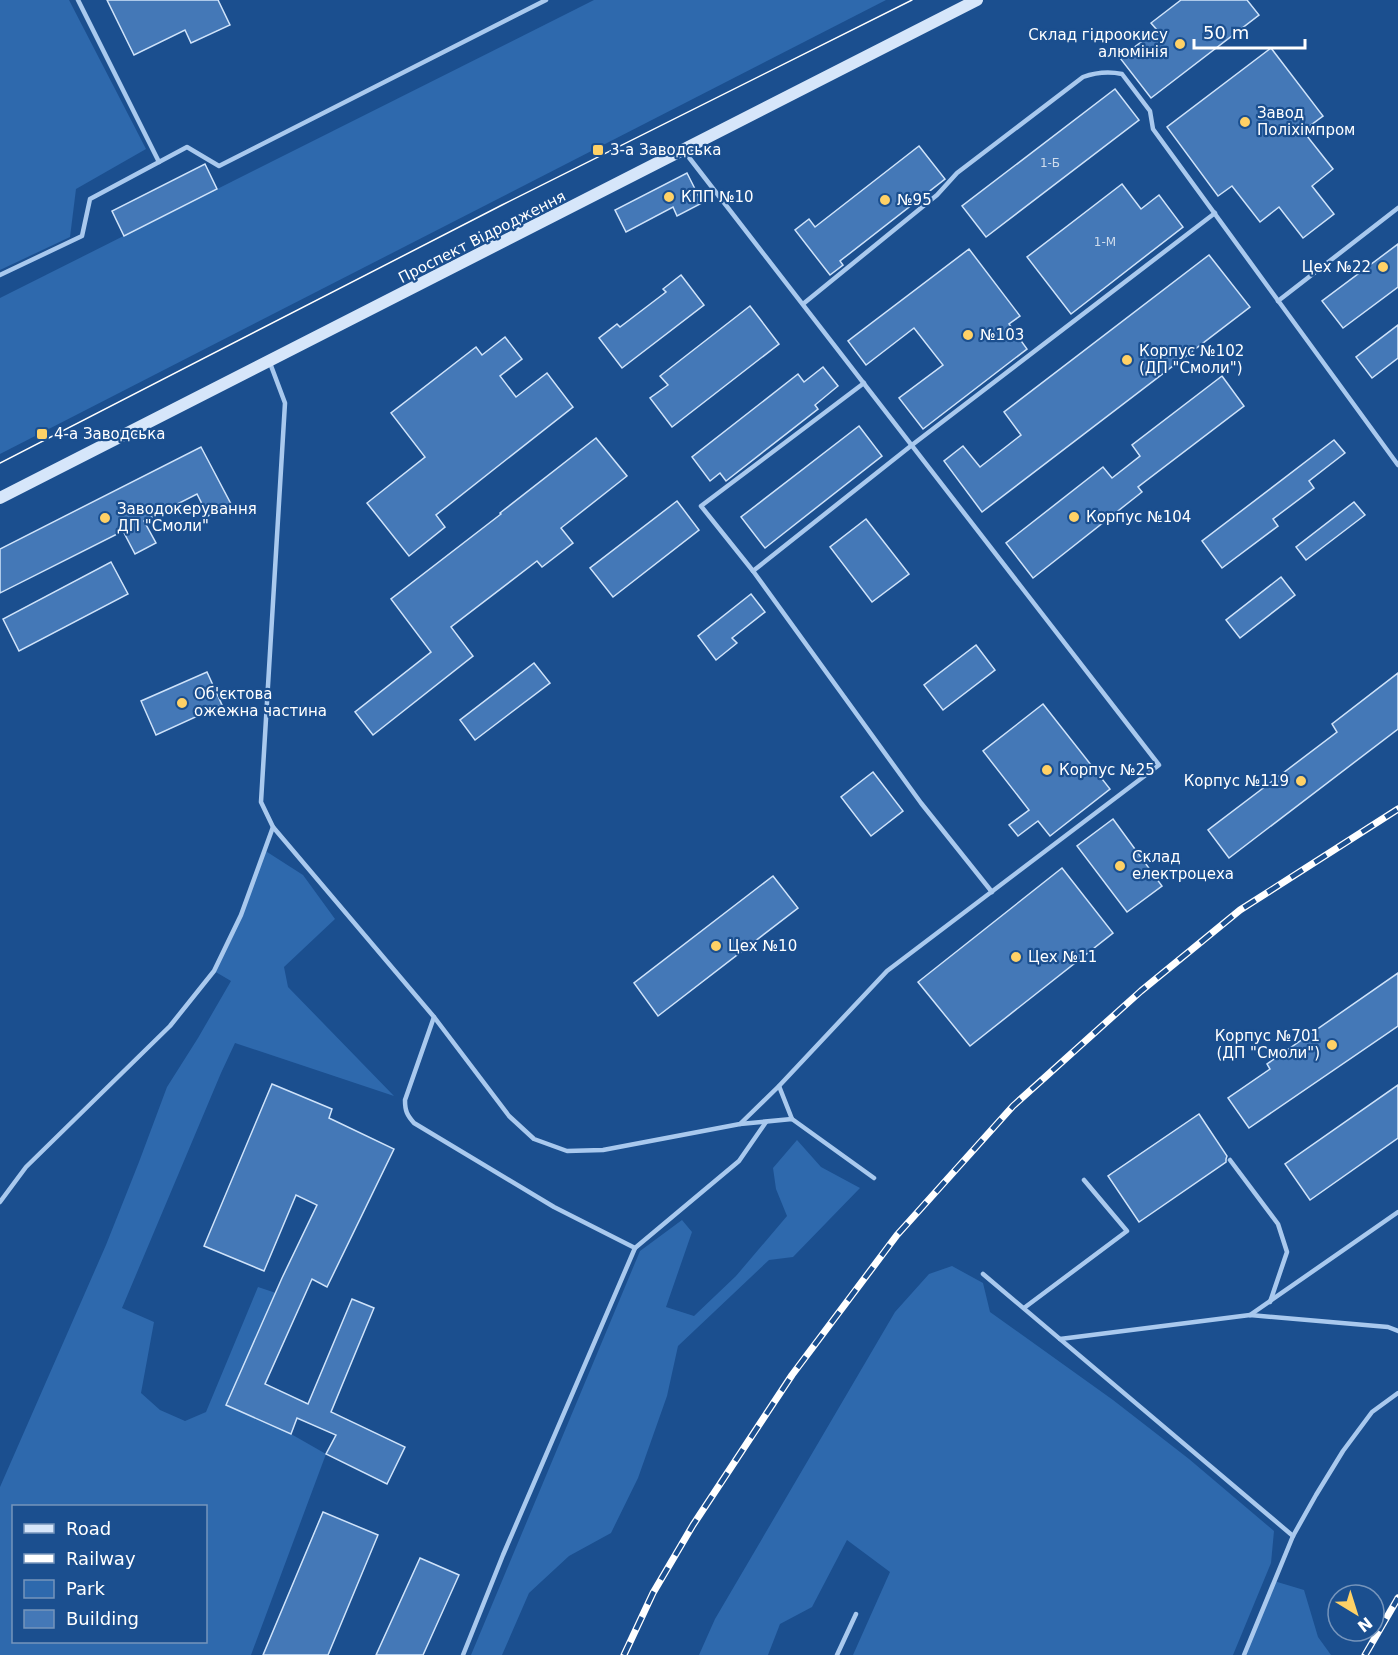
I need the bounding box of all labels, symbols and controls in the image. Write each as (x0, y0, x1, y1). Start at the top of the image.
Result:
scale bar (1194, 12, 1305, 50)
text: 50 m (1203, 22, 1249, 43)
place label: Склад гідроокису алюмінія (1028, 26, 1168, 61)
marker: Склад гідроокису алюмінія (1173, 37, 1187, 51)
place label: Завод Поліхімпром (1257, 104, 1355, 139)
marker: Завод Поліхімпром (1238, 115, 1252, 129)
place label: 3-а Заводська (610, 141, 721, 159)
marker: 3-а Заводська (591, 143, 605, 157)
house number: 1-Б (1040, 156, 1060, 170)
street label: Проспект Відродження (395, 187, 569, 287)
place label: КПП №10 (681, 188, 754, 206)
marker: КПП №10 (662, 190, 676, 204)
place label: №95 (897, 191, 932, 209)
marker: №95 (878, 193, 892, 207)
house number: 1-М (1094, 235, 1116, 249)
place label: Цех №22 (1302, 258, 1371, 276)
marker: Цех №22 (1376, 260, 1390, 274)
place label: №103 (980, 326, 1024, 344)
marker: №103 (961, 328, 975, 342)
place label: Корпус №102 (ДП "Смоли") (1139, 342, 1244, 377)
marker: Корпус №102 (ДП "Смоли") (1120, 353, 1134, 367)
place label: 4-а Заводська (54, 425, 165, 443)
marker: 4-а Заводська (35, 427, 49, 441)
place label: Заводокерування ДП "Смоли" (117, 500, 257, 535)
place label: Корпус №104 (1086, 508, 1191, 526)
marker: Корпус №104 (1067, 510, 1081, 524)
marker: Заводокерування ДП "Смоли" (98, 511, 112, 525)
place label: Об'єктова ожежна частина (194, 685, 327, 720)
marker: Об'єктова ожежна частина (175, 696, 189, 710)
place label: Корпус №25 (1059, 761, 1155, 779)
marker: Корпус №25 (1040, 763, 1054, 777)
place label: Корпус №119 (1184, 772, 1289, 790)
marker: Корпус №119 (1294, 774, 1308, 788)
place label: Склад електроцеха (1132, 848, 1234, 883)
marker: Склад електроцеха (1113, 859, 1127, 873)
place label: Цех №10 (728, 937, 797, 955)
marker: Цех №10 (709, 939, 723, 953)
place label: Цех №11 (1028, 948, 1097, 966)
marker: Цех №11 (1009, 950, 1023, 964)
place label: Корпус №701 (ДП "Смоли") (1215, 1027, 1320, 1062)
marker: Корпус №701 (ДП "Смоли") (1325, 1038, 1339, 1052)
legend (12, 1505, 207, 1643)
text: Road (66, 1518, 111, 1539)
text: Railway (66, 1548, 136, 1569)
text: Park (66, 1578, 105, 1599)
north arrow (1326, 1583, 1386, 1643)
text: Building (66, 1608, 139, 1629)
text: N (1354, 1613, 1376, 1636)

